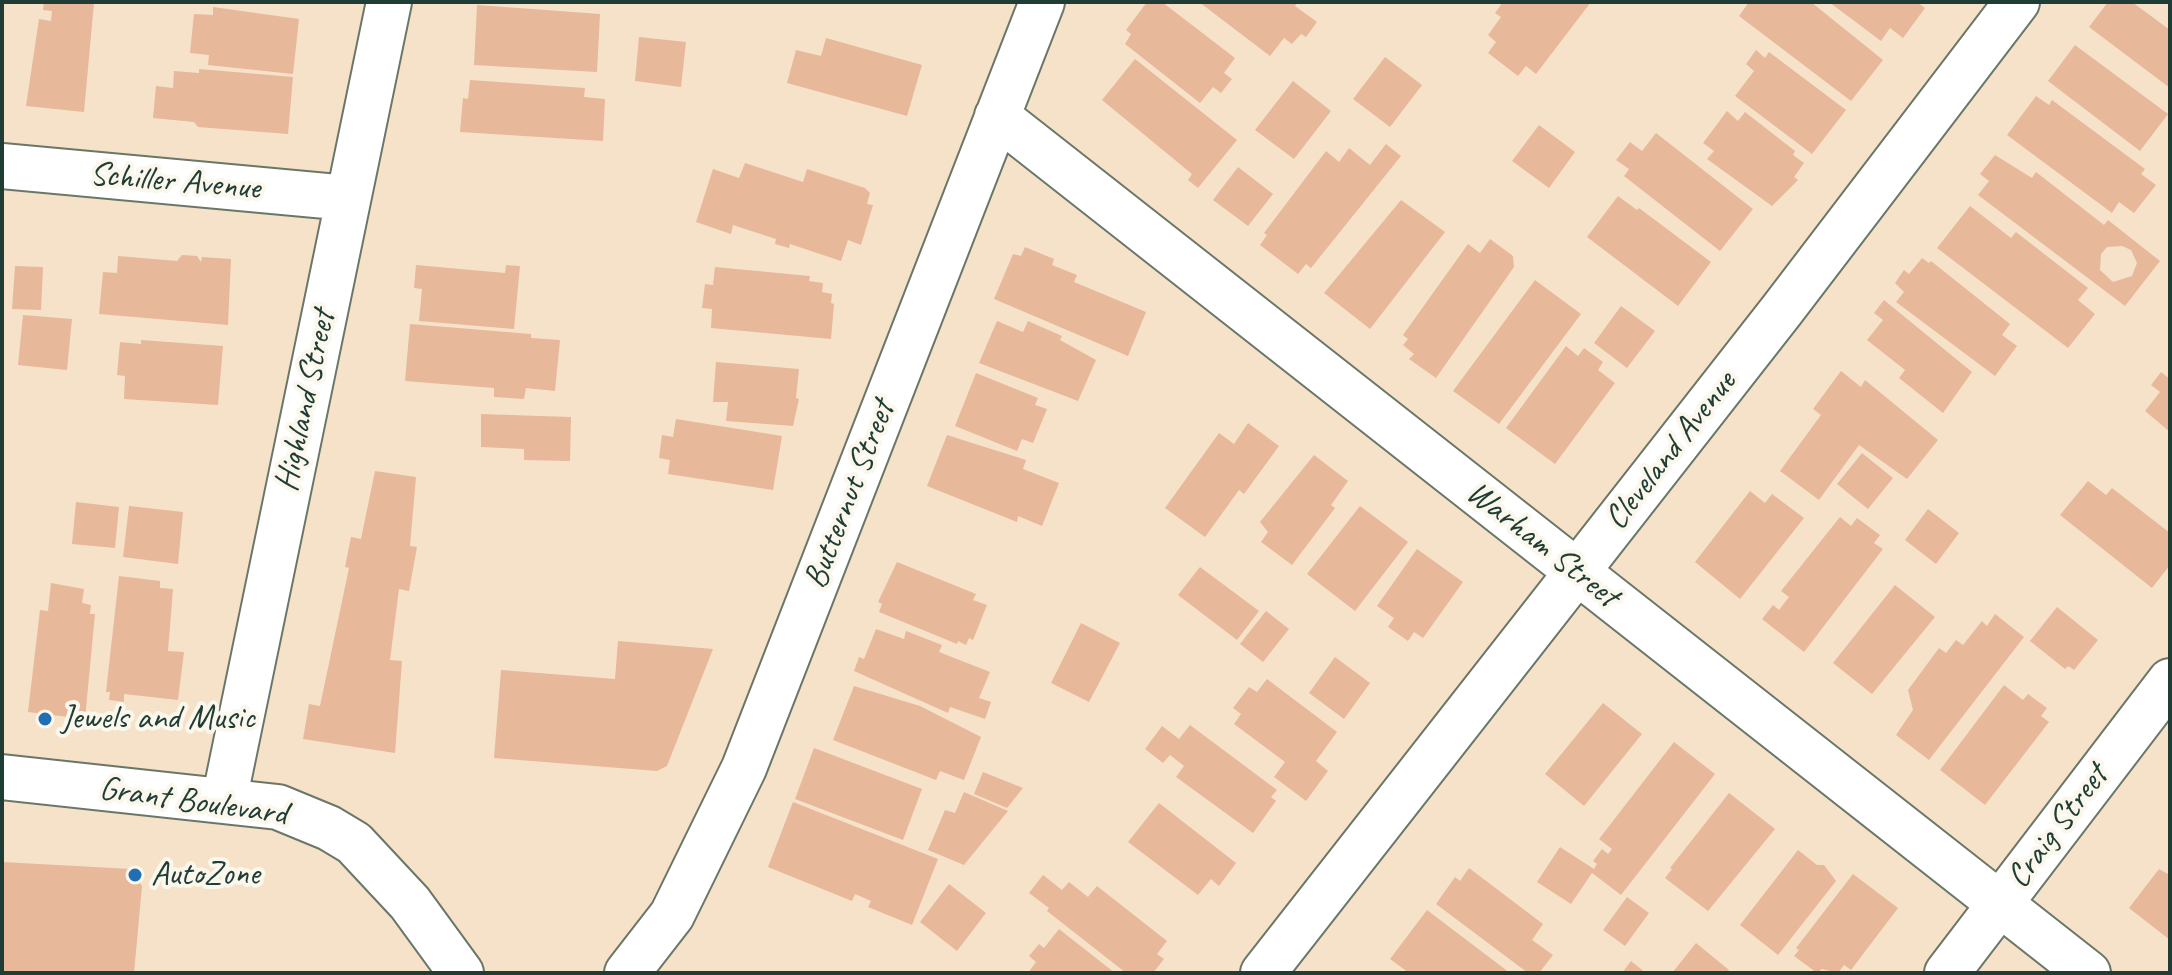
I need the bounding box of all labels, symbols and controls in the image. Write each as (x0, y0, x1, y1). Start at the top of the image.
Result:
street label: Schiller Avenue (88, 154, 262, 210)
street label: Highland Street (267, 307, 345, 495)
street label: Cleveland Avenue (1596, 364, 1746, 538)
street label: Butternut Street (796, 396, 904, 594)
street label: Warham Street (1458, 473, 1626, 617)
place label: Jewels and Music (61, 699, 255, 739)
marker: Jewels and Music (36, 710, 54, 728)
street label: Craig Street (1998, 757, 2118, 897)
street label: Grant Boulevard (97, 769, 289, 835)
place label: AutoZone (151, 855, 260, 895)
marker: AutoZone (126, 866, 144, 884)

